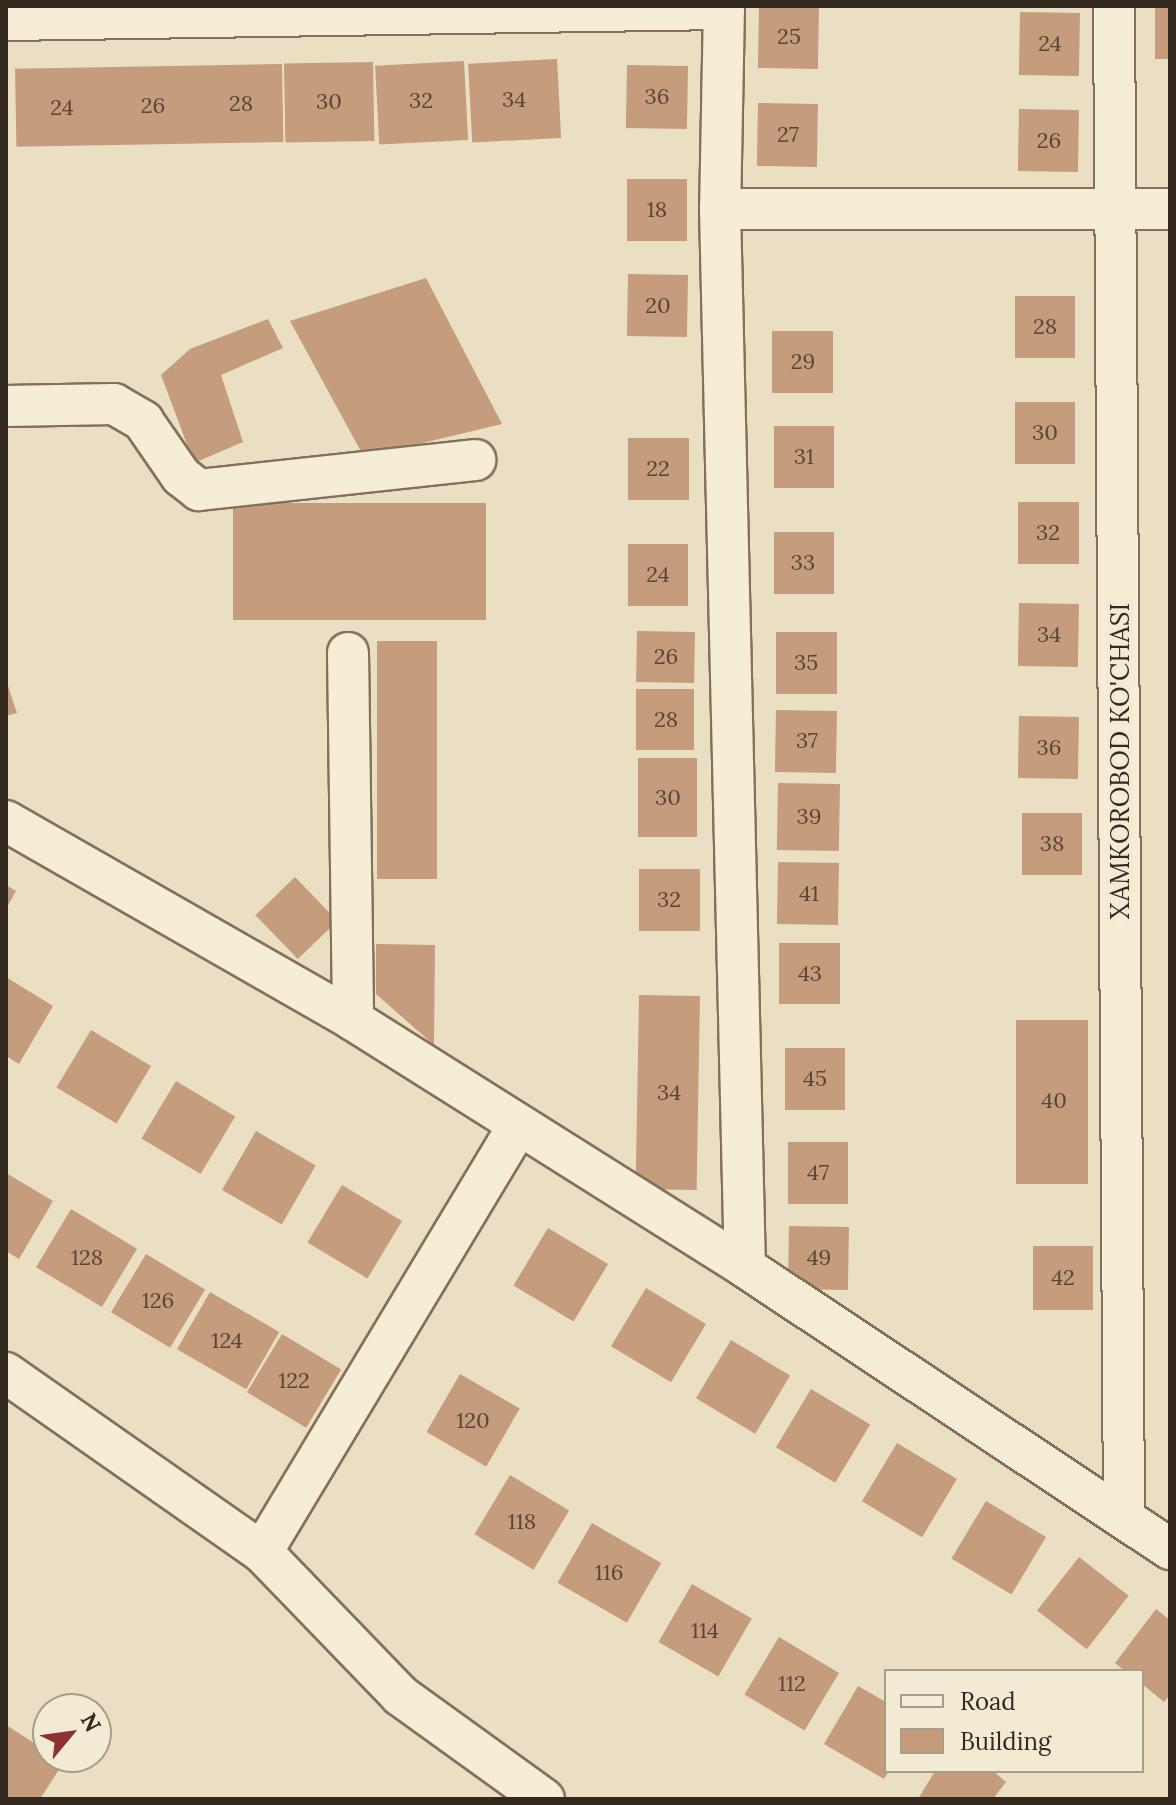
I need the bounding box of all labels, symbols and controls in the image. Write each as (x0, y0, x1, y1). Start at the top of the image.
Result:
house number: 25 (777, 24, 801, 50)
house number: 24 (1038, 31, 1062, 57)
house number: 36 (645, 84, 669, 110)
house number: 34 (502, 87, 526, 113)
house number: 32 (409, 88, 433, 114)
house number: 30 (316, 89, 342, 115)
house number: 28 (229, 91, 253, 117)
house number: 26 (141, 93, 165, 119)
house number: 24 (50, 95, 74, 121)
house number: 27 (777, 122, 799, 148)
house number: 26 (1037, 128, 1061, 154)
house number: 18 (647, 197, 667, 223)
house number: 20 (645, 293, 671, 319)
house number: 28 (1033, 314, 1057, 340)
house number: 29 (791, 349, 815, 375)
house number: 30 (1032, 420, 1058, 446)
house number: 31 (794, 444, 814, 470)
house number: 22 (646, 456, 670, 482)
house number: 32 (1036, 520, 1060, 546)
house number: 33 (791, 550, 815, 576)
house number: 24 (646, 562, 670, 588)
street label: XAMKOROBOD KO'CHASI (1104, 603, 1136, 919)
house number: 34 (1037, 622, 1061, 648)
house number: 26 (654, 644, 678, 670)
house number: 35 (794, 650, 818, 676)
house number: 28 (654, 707, 678, 733)
house number: 37 (796, 728, 818, 754)
house number: 36 (1037, 735, 1061, 761)
house number: 30 (655, 785, 681, 811)
house number: 39 (797, 804, 821, 830)
house number: 38 (1040, 831, 1064, 857)
house number: 41 (799, 881, 819, 907)
house number: 32 (657, 887, 681, 913)
house number: 43 (798, 961, 822, 987)
house number: 45 (803, 1066, 827, 1092)
house number: 34 (657, 1080, 681, 1106)
house number: 40 (1041, 1088, 1067, 1114)
house number: 47 (807, 1160, 829, 1186)
house number: 128 (71, 1245, 103, 1271)
house number: 49 (807, 1245, 831, 1271)
house number: 42 (1051, 1265, 1075, 1291)
house number: 126 (142, 1288, 174, 1314)
house number: 124 (211, 1328, 243, 1354)
house number: 122 (278, 1368, 310, 1394)
house number: 120 (456, 1408, 490, 1434)
house number: 118 (508, 1509, 536, 1535)
house number: 116 (595, 1560, 623, 1586)
house number: 114 (691, 1618, 719, 1644)
legend (884, 1669, 1144, 1773)
house number: 112 (778, 1671, 806, 1697)
text: Road (960, 1686, 1016, 1717)
north arrow (32, 1693, 112, 1773)
text: N (75, 1708, 108, 1737)
text: Building (960, 1726, 1051, 1757)

